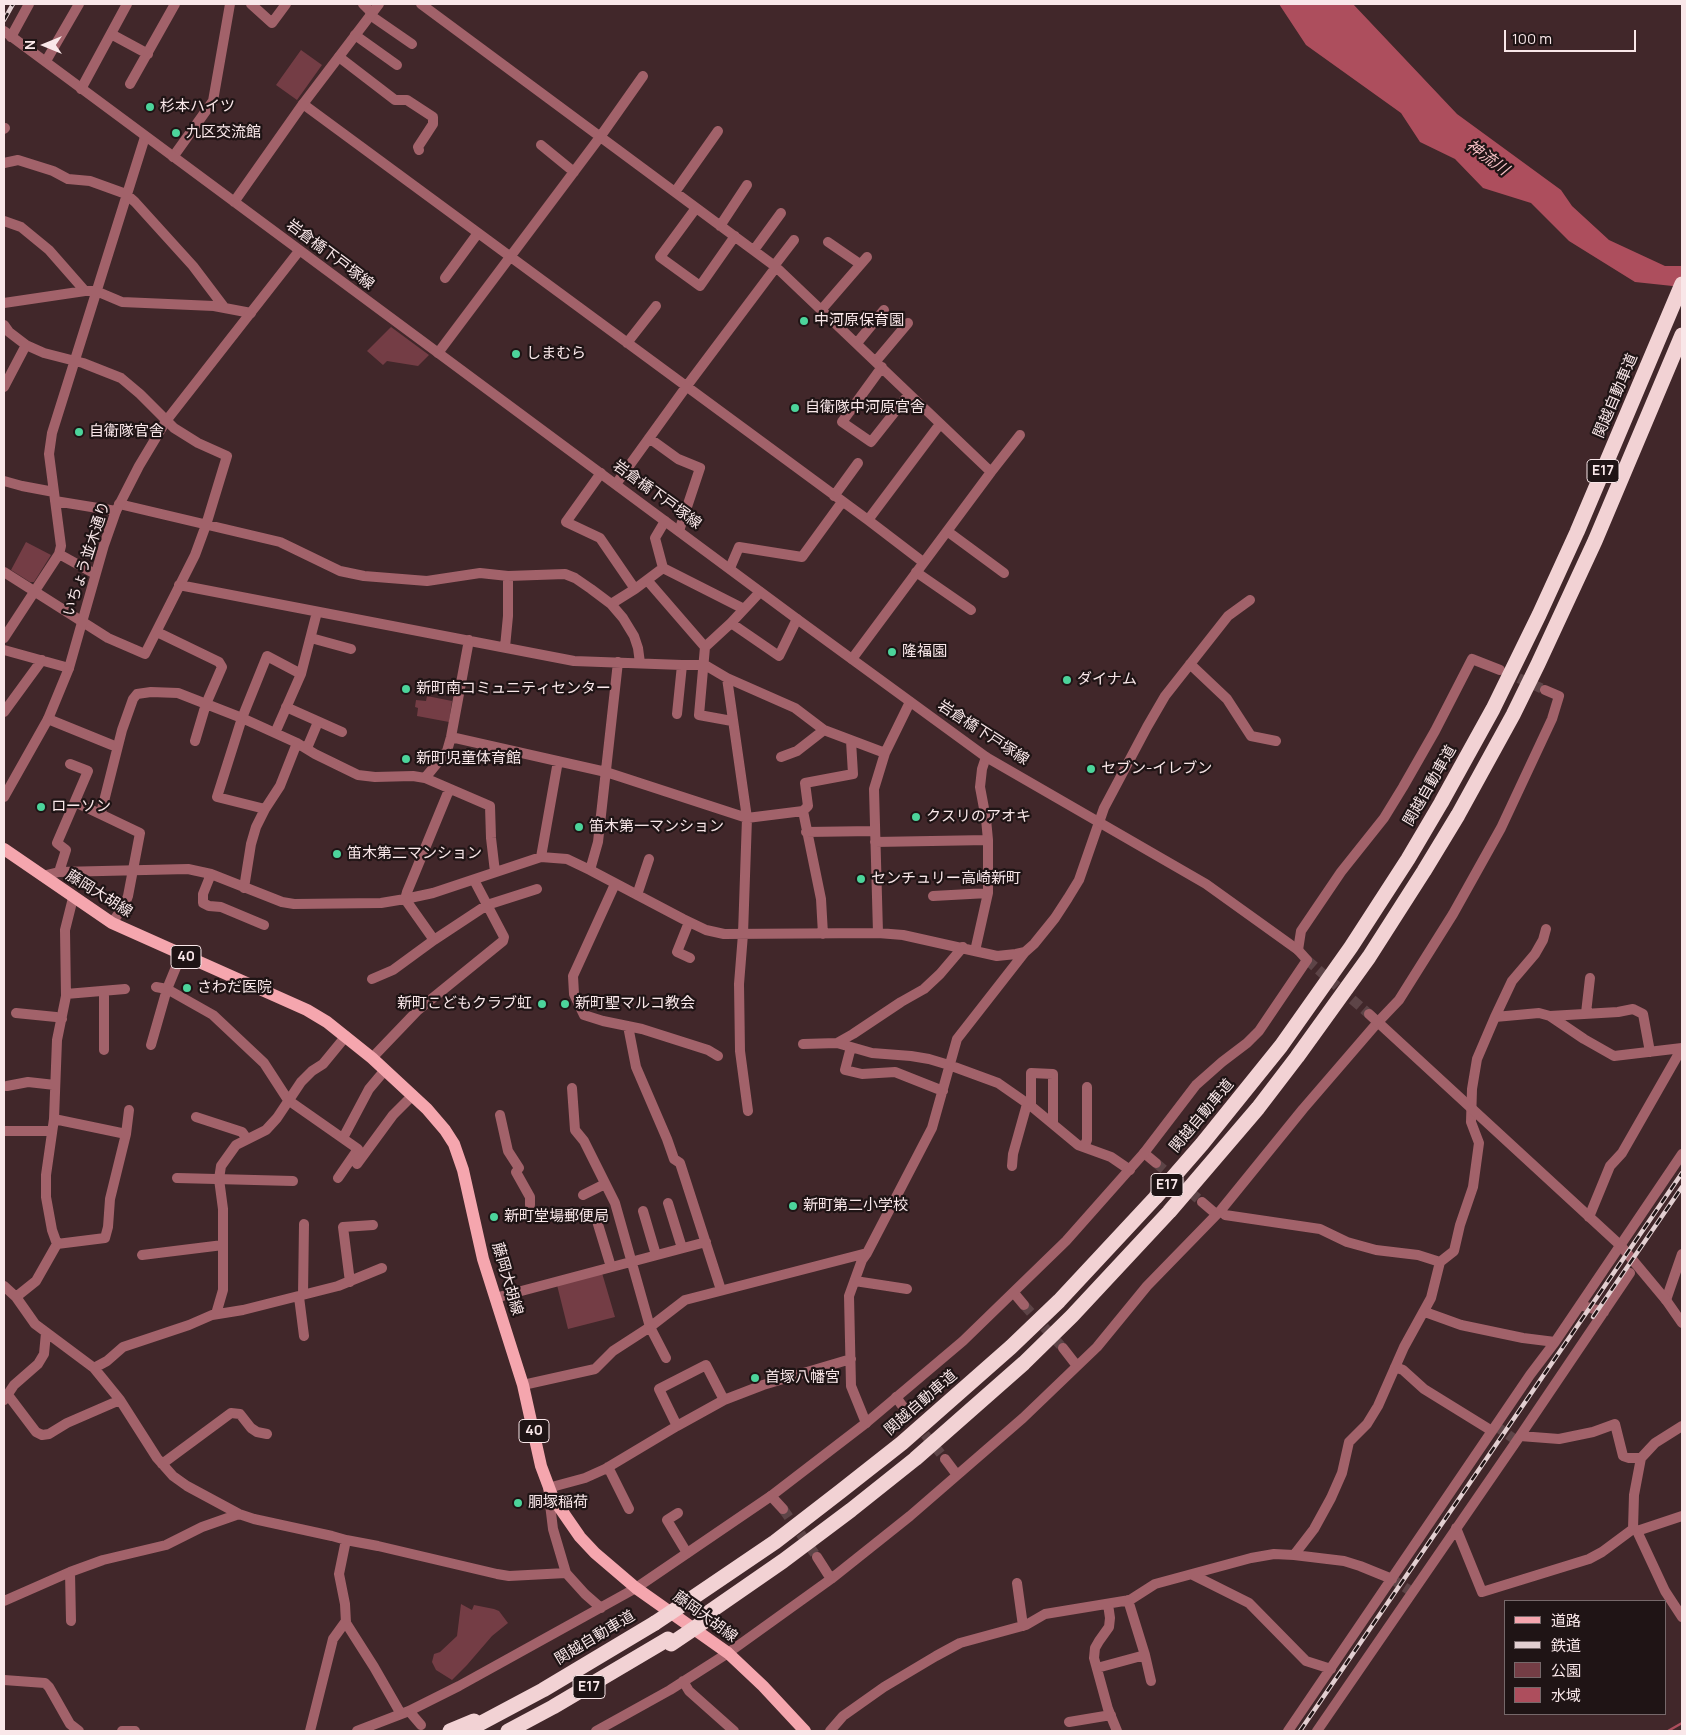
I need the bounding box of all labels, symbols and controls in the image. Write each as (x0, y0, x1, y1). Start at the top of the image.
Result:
north arrow (20, 20, 70, 70)
scale bar (1506, 20, 1638, 52)
text: 100 m (1512, 28, 1552, 49)
text: N (20, 40, 39, 50)
place label: 杉本ハイツ (160, 98, 235, 116)
marker: 杉本ハイツ (144, 101, 156, 113)
place label: 九区交流館 (186, 124, 261, 142)
marker: 九区交流館 (170, 127, 182, 139)
water label: 神流川 (1462, 136, 1512, 180)
street label: 岩倉橋下戸塚線 (283, 216, 377, 294)
place label: 中河原保育園 (814, 312, 904, 330)
marker: 中河原保育園 (798, 315, 810, 327)
place label: しまむら (526, 345, 586, 363)
marker: しまむら (510, 348, 522, 360)
street label: 関越自動車道 (1590, 351, 1642, 441)
place label: 自衛隊中河原官舎 (805, 399, 925, 417)
marker: 自衛隊中河原官舎 (789, 402, 801, 414)
place label: 自衛隊官舎 (89, 423, 164, 441)
marker: 自衛隊官舎 (73, 426, 85, 438)
street label: 岩倉橋下戸塚線 (609, 457, 705, 533)
road number: E17 (1587, 460, 1619, 482)
street label: いちょう並木通り (60, 499, 114, 619)
place label: 隆福園 (902, 643, 947, 661)
marker: 隆福園 (886, 646, 898, 658)
place label: ダイナム (1077, 671, 1137, 689)
marker: ダイナム (1061, 674, 1073, 686)
place label: 新町南コミュニティセンター (416, 680, 611, 698)
marker: 新町南コミュニティセンター (400, 683, 412, 695)
street label: 岩倉橋下戸塚線 (934, 697, 1032, 769)
street label: 関越自動車道 (1400, 743, 1460, 829)
place label: 新町児童体育館 (416, 750, 521, 768)
marker: 新町児童体育館 (400, 753, 412, 765)
place label: セブン-イレブン (1101, 760, 1212, 778)
marker: セブン-イレブン (1085, 763, 1097, 775)
place label: ローソン (51, 798, 111, 816)
marker: ローソン (35, 801, 47, 813)
place label: クスリのアオキ (926, 808, 1031, 826)
marker: クスリのアオキ (910, 811, 922, 823)
place label: 笛木第一マンション (589, 818, 724, 836)
marker: 笛木第一マンション (573, 821, 585, 833)
place label: 笛木第二マンション (347, 845, 482, 863)
marker: 笛木第二マンション (331, 848, 343, 860)
street label: 藤岡大胡線 (62, 866, 136, 922)
place label: センチュリー高崎新町 (871, 870, 1021, 888)
marker: センチュリー高崎新町 (855, 873, 867, 885)
road number: 40 (171, 946, 201, 969)
place label: さわだ医院 (197, 979, 272, 997)
marker: さわだ医院 (181, 982, 193, 994)
place label: 新町こどもクラブ虹 (397, 995, 532, 1013)
place label: 新町聖マルコ教会 (575, 995, 695, 1013)
marker: 新町こどもクラブ虹 (536, 998, 548, 1010)
marker: 新町聖マルコ教会 (559, 998, 571, 1010)
street label: 関越自動車道 (1166, 1076, 1238, 1156)
road number: E17 (1151, 1174, 1183, 1196)
place label: 新町第二小学校 (803, 1197, 908, 1215)
marker: 新町第二小学校 (787, 1200, 799, 1212)
place label: 新町堂場郵便局 (504, 1208, 609, 1226)
marker: 新町堂場郵便局 (488, 1211, 500, 1223)
street label: 藤岡大胡線 (488, 1240, 526, 1318)
street label: 関越自動車道 (881, 1367, 961, 1439)
place label: 首塚八幡宮 (765, 1369, 840, 1387)
marker: 首塚八幡宮 (749, 1372, 761, 1384)
road number: 40 (519, 1420, 549, 1442)
place label: 胴塚稲荷 (528, 1494, 588, 1512)
marker: 胴塚稲荷 (512, 1497, 524, 1509)
street label: 藤岡大胡線 (669, 1588, 741, 1646)
legend (1504, 1600, 1666, 1715)
street label: 関越自動車道 (552, 1607, 638, 1669)
text: 道路 (1551, 1610, 1581, 1631)
text: 鉄道 (1551, 1635, 1581, 1656)
text: 公園 (1551, 1660, 1581, 1681)
road number: E17 (573, 1675, 605, 1698)
text: 水域 (1551, 1685, 1581, 1706)

